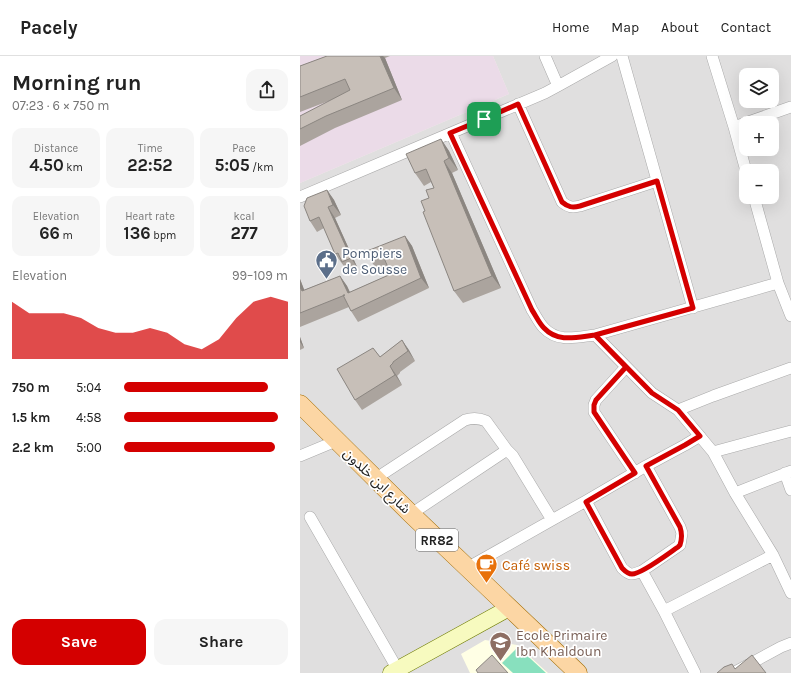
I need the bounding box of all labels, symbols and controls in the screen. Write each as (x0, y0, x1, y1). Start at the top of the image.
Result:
text: Pacely (20, 17, 78, 39)
text: Home (552, 19, 589, 36)
text: Map (611, 19, 639, 36)
text: About (661, 19, 699, 36)
text: Contact (721, 19, 771, 36)
map controls (739, 68, 779, 204)
button: layers (739, 68, 779, 108)
button: share (246, 69, 288, 111)
text: Morning run (12, 70, 141, 96)
text: 07:23 · 6 × 750 m (12, 98, 109, 113)
pin (467, 102, 501, 136)
icon: arrive (473, 108, 495, 130)
button: + (739, 116, 779, 156)
text: Distance (34, 142, 78, 155)
text: Time (138, 142, 162, 155)
text: Pace (232, 142, 256, 155)
text: 4.50 (29, 155, 64, 175)
text: 22:52 (127, 155, 173, 175)
text: 5:05 (215, 155, 250, 175)
text: km (64, 161, 83, 174)
text: /km (250, 161, 273, 174)
button: − (739, 164, 779, 204)
text: Elevation (33, 210, 79, 223)
text: Heart rate (125, 210, 175, 223)
text: kcal (233, 210, 255, 223)
text: 66 (39, 223, 60, 243)
text: 136 (124, 223, 151, 243)
text: 277 (230, 223, 258, 243)
text: m (60, 229, 73, 242)
text: bpm (151, 229, 176, 242)
place label: Pompiers de Sousse (342, 245, 407, 278)
public building icon: Pompiers de Sousse (314, 248, 340, 281)
text: Elevation (12, 268, 67, 283)
text: 99–109 m (232, 268, 288, 283)
text: 750 m (12, 380, 50, 395)
text: 5:04 (76, 380, 101, 395)
text: 1.5 km (12, 410, 50, 425)
text: 4:58 (76, 410, 102, 425)
text: 2.2 km (12, 440, 54, 455)
text: 5:00 (76, 440, 102, 455)
street label: شارع ابن خلدون (338, 445, 414, 519)
road number: RR82 (416, 529, 458, 551)
cafe icon: Café swiss (474, 552, 500, 585)
place label: Café swiss (502, 557, 570, 574)
button: Save (12, 619, 146, 665)
button: Share (154, 619, 288, 665)
place label: Ecole Primaire Ibn Khaldoun (516, 627, 607, 660)
school or university icon: Ecole Primaire Ibn Khaldoun (488, 630, 514, 663)

